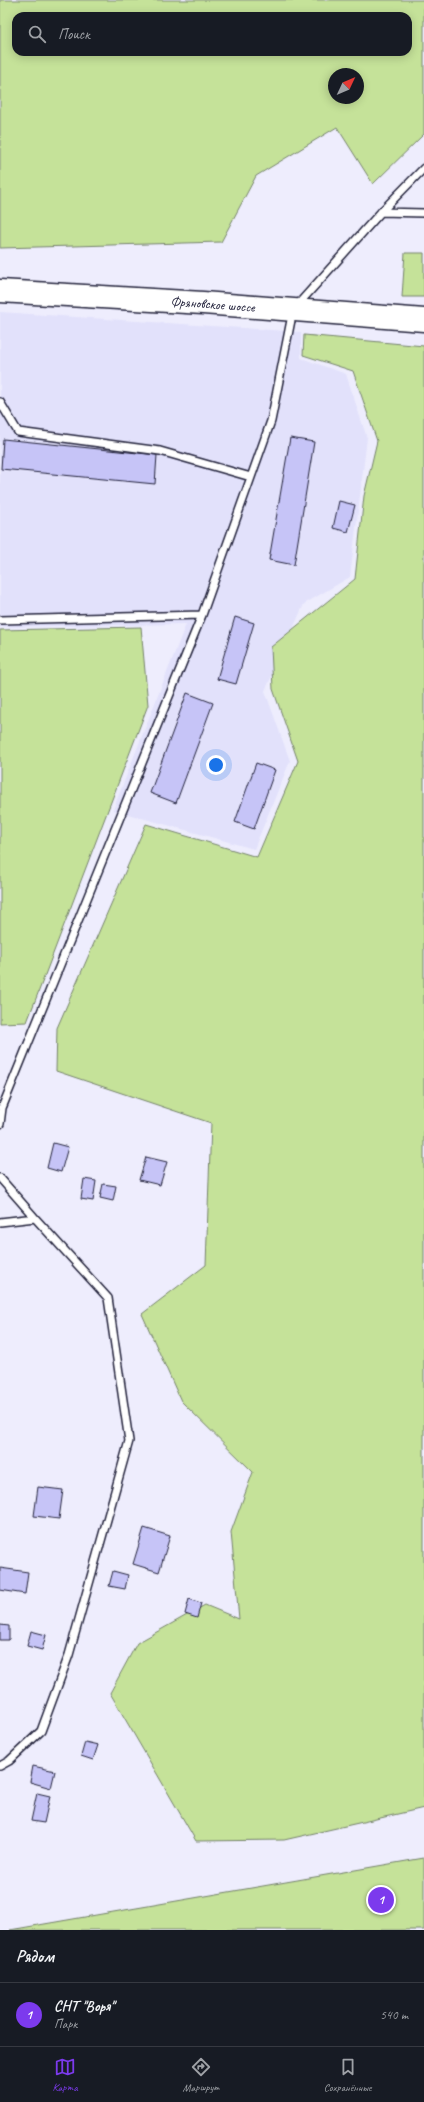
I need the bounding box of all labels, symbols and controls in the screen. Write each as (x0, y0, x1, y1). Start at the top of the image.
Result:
search box (12, 12, 412, 56)
icon: search (26, 23, 48, 45)
text: Поиск (58, 25, 90, 44)
north arrow (328, 68, 364, 104)
street label: Фряновское шоссе (170, 293, 257, 316)
your location (206, 755, 226, 775)
pin: 1 (368, 1885, 394, 1915)
text: Рядом (16, 1946, 54, 1967)
text: СНТ "Воря" (54, 1997, 114, 2016)
text: 1 (26, 2007, 32, 2023)
text: 540 m (380, 2007, 408, 2023)
text: Парк (54, 2016, 77, 2032)
tab: Карта (52, 2056, 78, 2094)
tab: Маршрут (183, 2056, 219, 2094)
tab: Сохранённые (324, 2056, 372, 2094)

